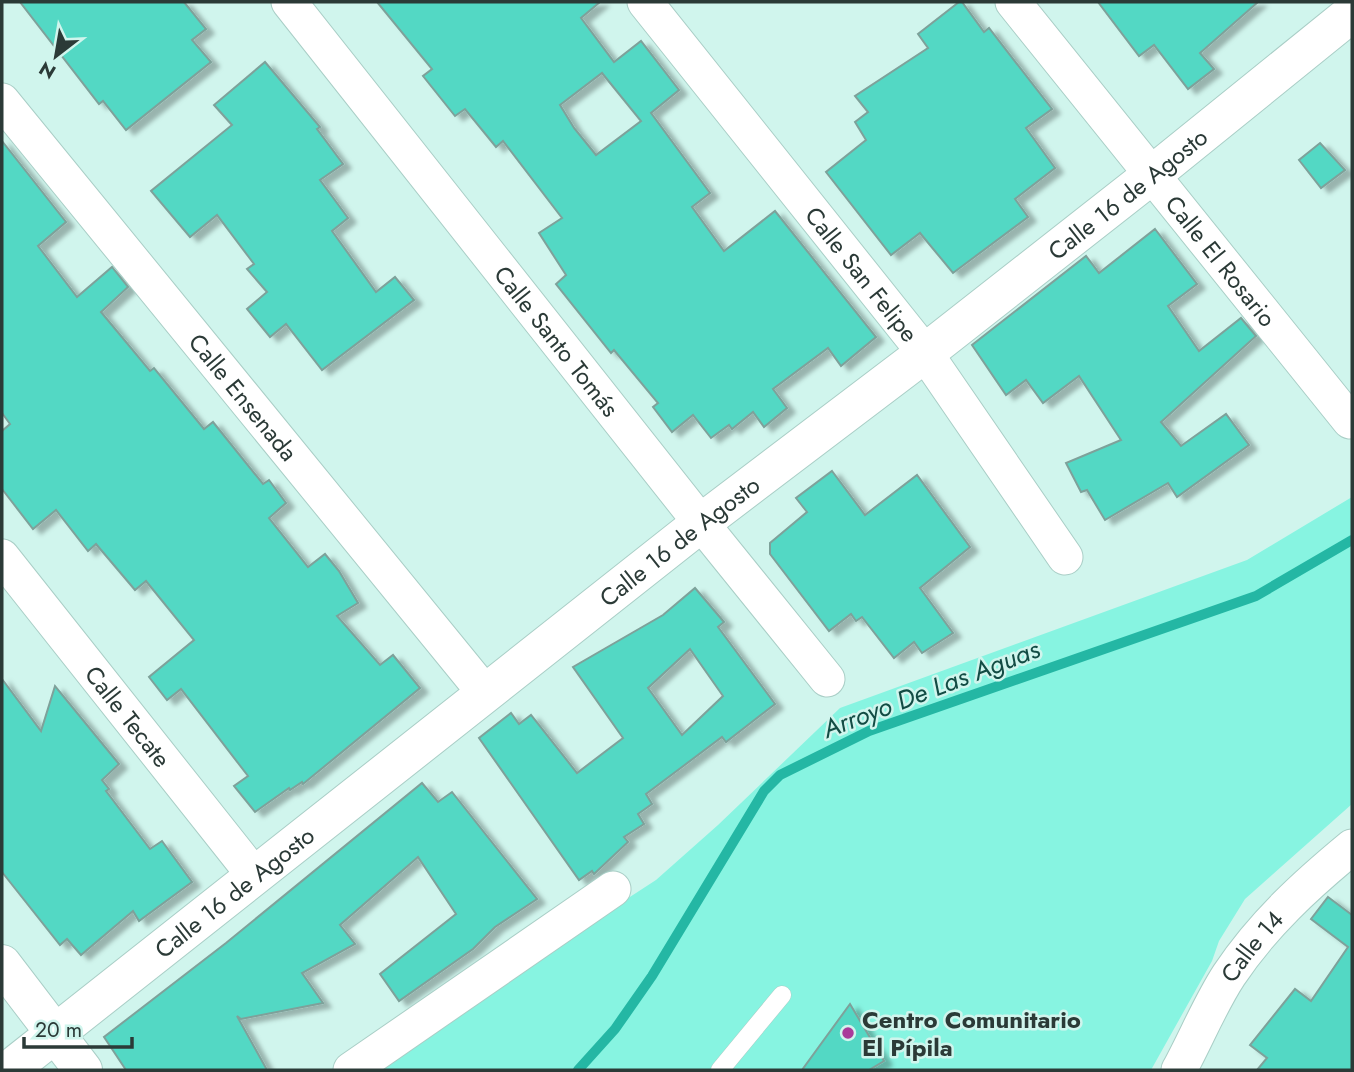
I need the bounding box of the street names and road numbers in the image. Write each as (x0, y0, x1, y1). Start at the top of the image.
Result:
street label: Calle 16 de Agosto (1040, 119, 1215, 268)
street label: Calle El Rosario (1157, 187, 1285, 334)
street label: Calle San Felipe (797, 199, 927, 349)
street label: Calle Santo Tomás (486, 258, 628, 424)
street label: Calle Ensenada (181, 326, 306, 468)
street label: Calle 16 de Agosto (592, 467, 767, 615)
street label: Calle Tecate (77, 658, 179, 774)
street label: Calle 16 de Agosto (147, 818, 321, 966)
street label: Calle 14 (1212, 902, 1291, 989)

